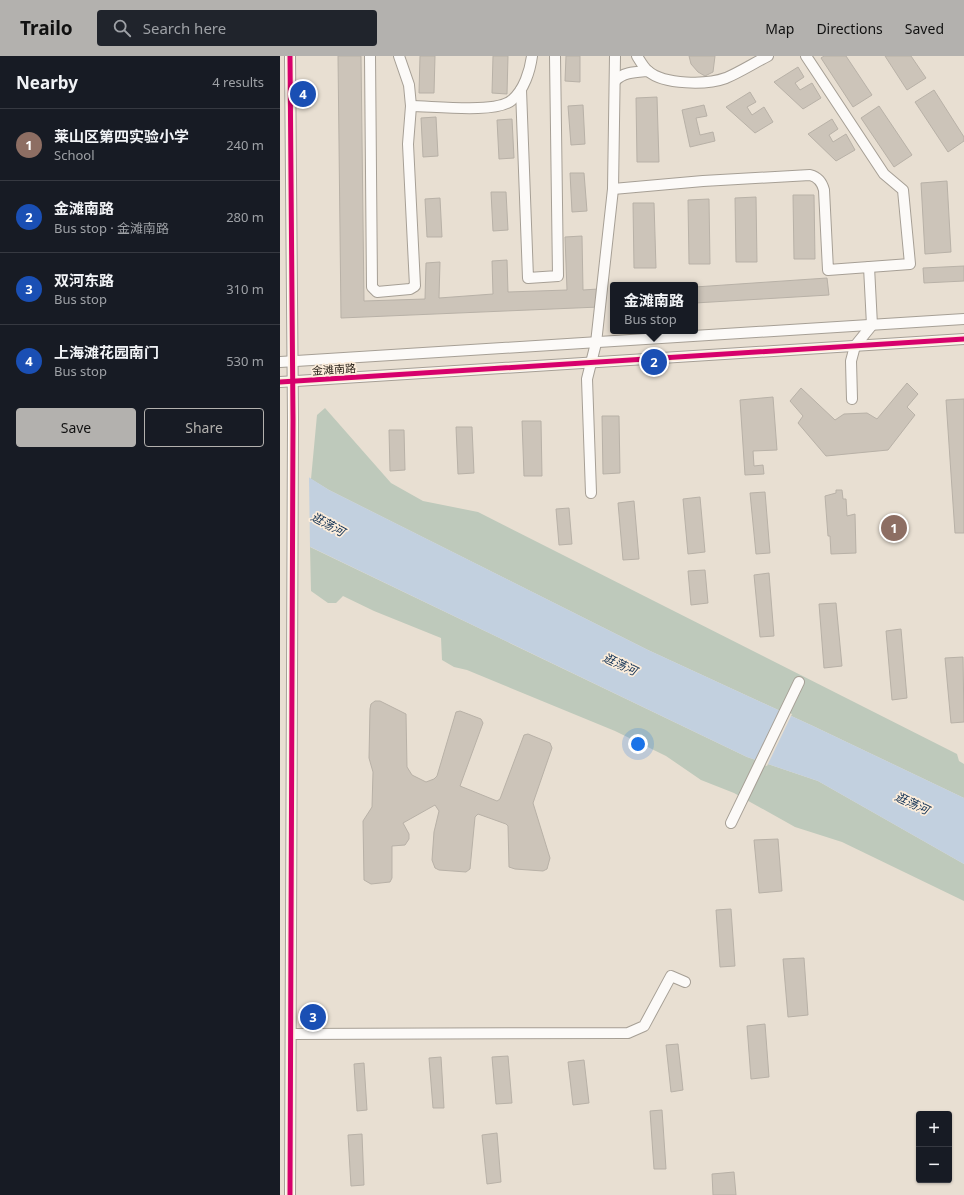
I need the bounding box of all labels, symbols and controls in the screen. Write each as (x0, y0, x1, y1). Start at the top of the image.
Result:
search box (97, 10, 377, 46)
text: Trailo (20, 15, 73, 41)
icon: search (111, 17, 133, 39)
text: Search here (143, 18, 226, 38)
text: Map (765, 19, 794, 38)
text: Directions (816, 19, 883, 38)
text: Saved (905, 19, 944, 38)
text: Nearby (16, 71, 78, 94)
text: 4 results (212, 73, 264, 91)
pin: 4 (290, 79, 316, 109)
text: 莱山区第四实验小学 (54, 126, 189, 146)
text: 1 (25, 136, 33, 154)
text: 240 m (226, 136, 264, 154)
text: School (54, 146, 95, 164)
text: 金滩南路 (54, 198, 114, 218)
text: 2 (25, 208, 33, 226)
text: 280 m (226, 208, 264, 226)
text: Bus stop · 金滩南路 (54, 219, 169, 237)
text: 双河东路 (54, 270, 114, 290)
text: 3 (25, 280, 33, 298)
text: 310 m (226, 280, 264, 298)
popup (610, 282, 698, 334)
text: Bus stop (54, 290, 107, 308)
text: 金滩南路 (624, 290, 684, 310)
text: Bus stop (624, 310, 677, 328)
text: 上海滩花园南门 (54, 342, 159, 362)
pin: 2 (641, 347, 667, 377)
text: 4 (25, 352, 33, 370)
text: 530 m (226, 352, 264, 370)
street label: 金滩南路 (312, 360, 356, 378)
text: Bus stop (54, 362, 107, 380)
button: Save (16, 408, 136, 447)
button: Share (144, 408, 264, 447)
water label: 逛荡河 (308, 508, 350, 541)
pin: 1 (881, 513, 907, 543)
water label: 逛荡河 (600, 649, 642, 680)
your location (628, 734, 648, 754)
water label: 逛荡河 (892, 788, 934, 819)
pin: 3 (300, 1002, 326, 1032)
map controls (916, 1111, 952, 1183)
button: + (916, 1111, 952, 1147)
button: − (916, 1147, 952, 1183)

